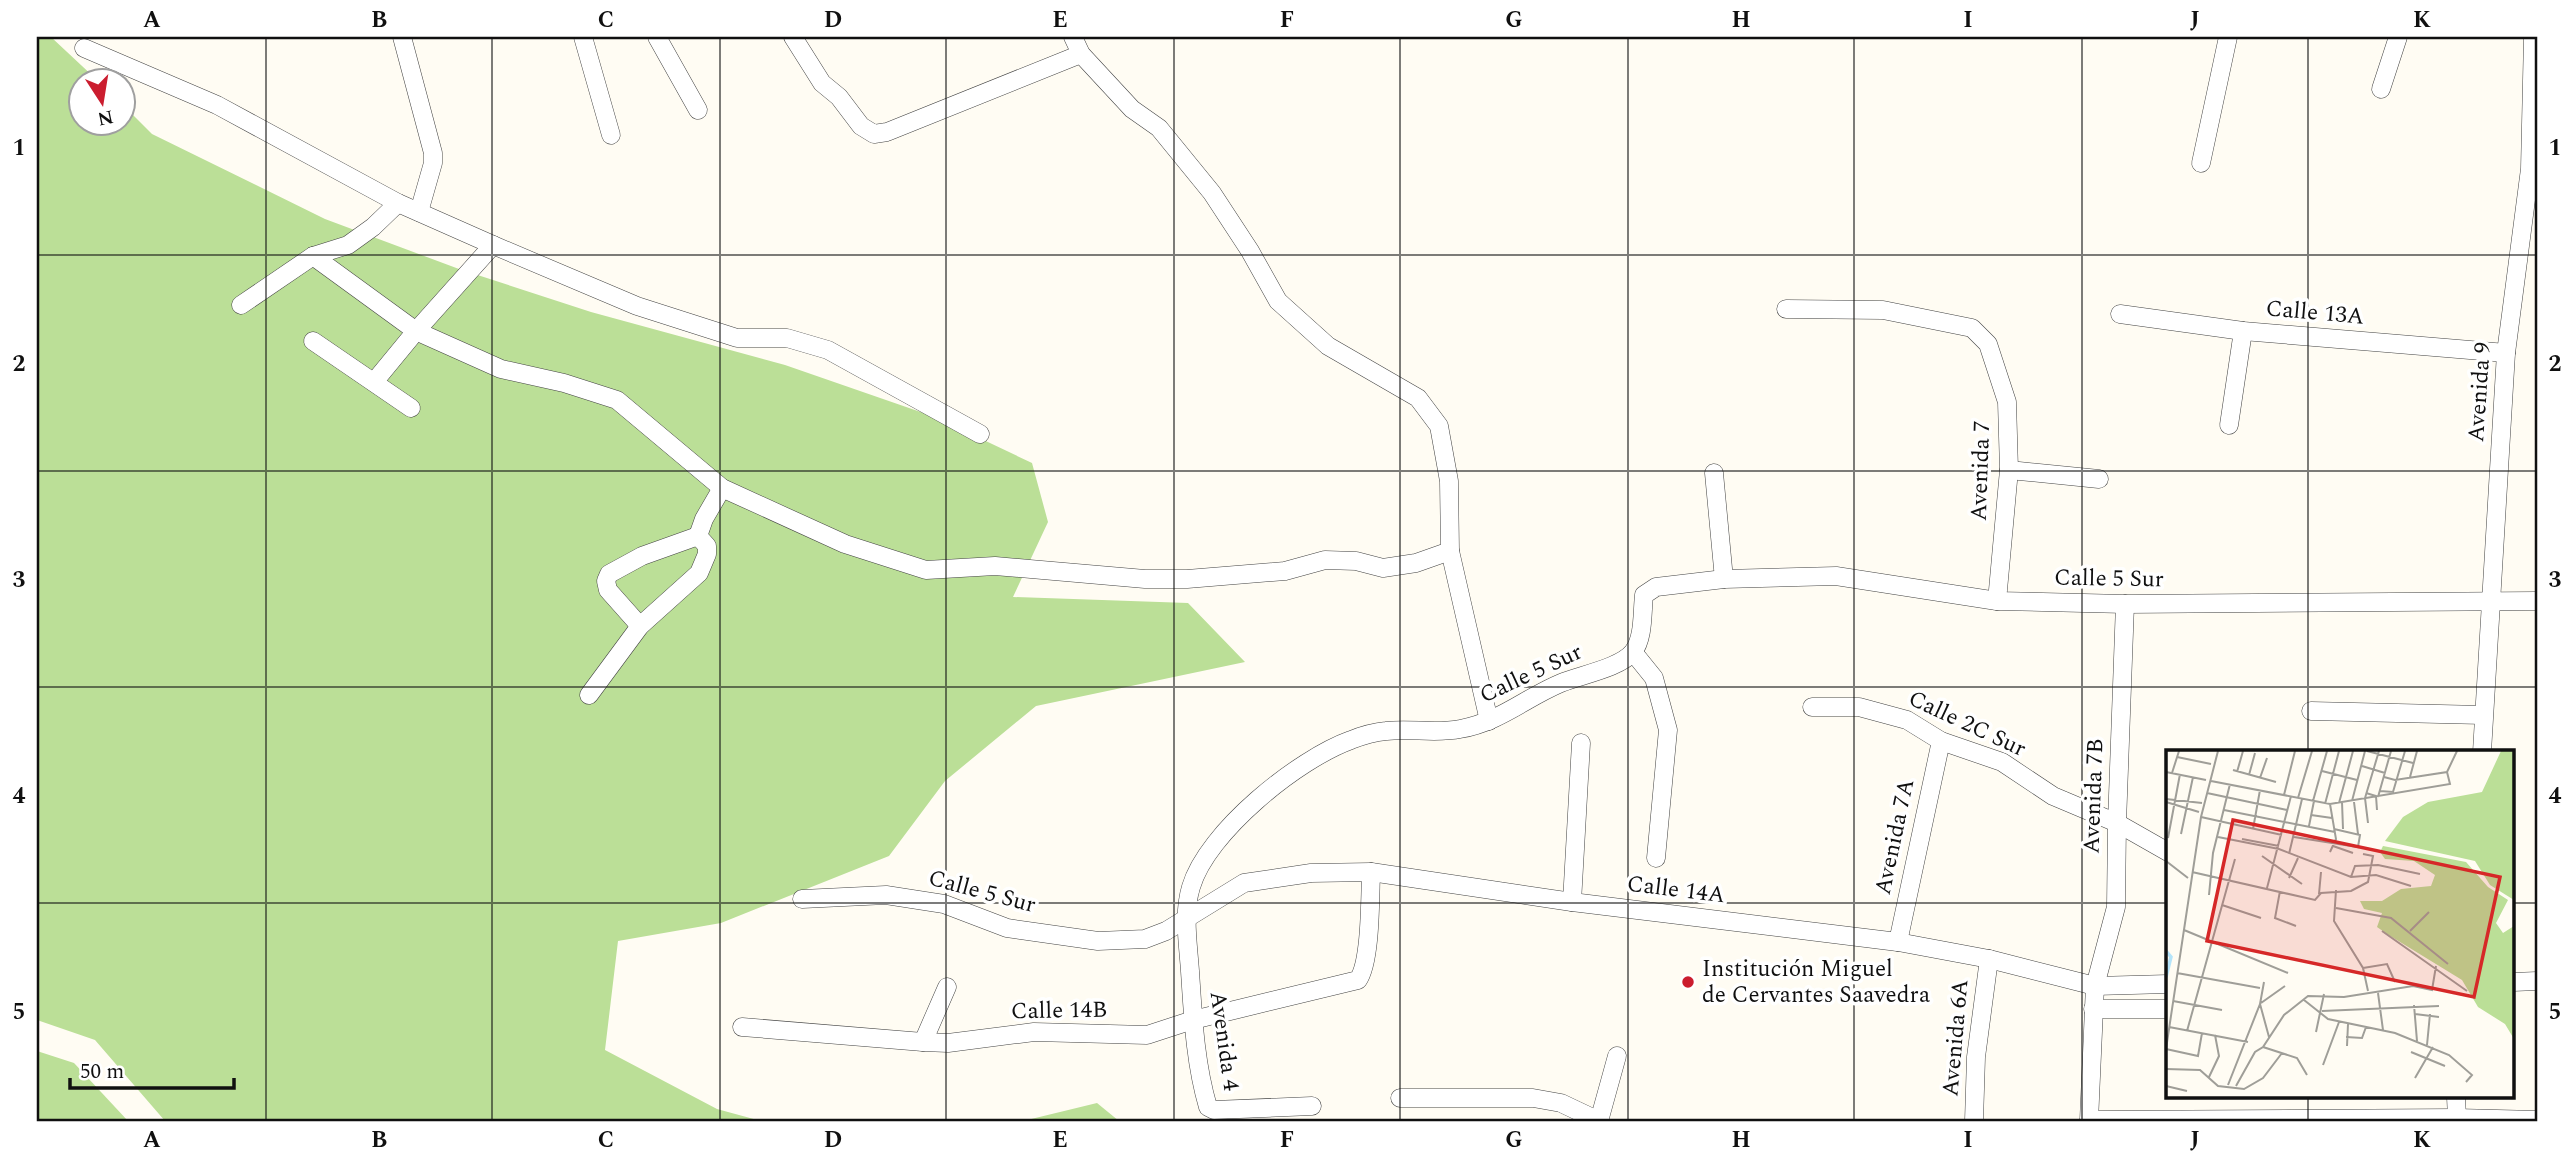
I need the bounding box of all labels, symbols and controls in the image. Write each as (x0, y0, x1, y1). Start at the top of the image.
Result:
text: A (143, 3, 161, 38)
text: B (371, 3, 387, 38)
text: C (598, 3, 614, 38)
text: D (824, 3, 842, 38)
text: E (1052, 3, 1068, 38)
text: F (1280, 3, 1294, 38)
text: G (1505, 3, 1523, 38)
text: H (1731, 3, 1751, 38)
text: I (1963, 3, 1973, 38)
text: J (2190, 3, 2200, 38)
text: K (2413, 3, 2431, 38)
north arrow (66, 66, 136, 136)
text: N (95, 101, 116, 133)
text: 1 (13, 131, 25, 166)
text: 1 (2549, 131, 2561, 166)
street label: Calle 13A (2264, 291, 2366, 335)
street label: Avenida 9 (2459, 341, 2501, 443)
text: 2 (13, 347, 26, 382)
text: 2 (2549, 347, 2562, 382)
street label: Avenida 7 (1962, 420, 2000, 522)
street label: Calle 5 Sur (2054, 561, 2164, 597)
text: 3 (13, 563, 26, 598)
text: 3 (2549, 563, 2562, 598)
street label: Calle 5 Sur (1474, 635, 1588, 713)
street label: Calle 2C Sur (1902, 681, 2032, 767)
street label: Avenida 7B (2074, 738, 2114, 854)
inset map (2166, 750, 2514, 1098)
street label: Avenida 7A (1866, 776, 1924, 898)
text: 4 (13, 779, 26, 814)
text: 4 (2549, 779, 2562, 814)
street label: Calle 5 Sur (924, 861, 1040, 923)
street label: Calle 14A (1625, 867, 1727, 913)
place label: Institución Miguel de Cervantes Saavedra (1702, 952, 1930, 1013)
marker: Institución Miguel de Cervantes Saavedra (1680, 974, 1696, 990)
street label: Avenida 6A (1933, 978, 1979, 1098)
street label: Avenida 4 (1200, 989, 1248, 1094)
street label: Calle 14B (1011, 993, 1107, 1029)
text: 5 (13, 995, 25, 1030)
text: 5 (2549, 995, 2561, 1030)
scale bar (70, 1046, 234, 1090)
text: 50 m (80, 1056, 124, 1088)
text: A (143, 1123, 161, 1158)
text: B (371, 1123, 387, 1158)
text: C (598, 1123, 614, 1158)
text: D (824, 1123, 842, 1158)
text: E (1052, 1123, 1068, 1158)
text: F (1280, 1123, 1294, 1158)
text: G (1505, 1123, 1523, 1158)
text: H (1731, 1123, 1751, 1158)
text: I (1963, 1123, 1973, 1158)
text: J (2190, 1123, 2200, 1158)
text: K (2413, 1123, 2431, 1158)

